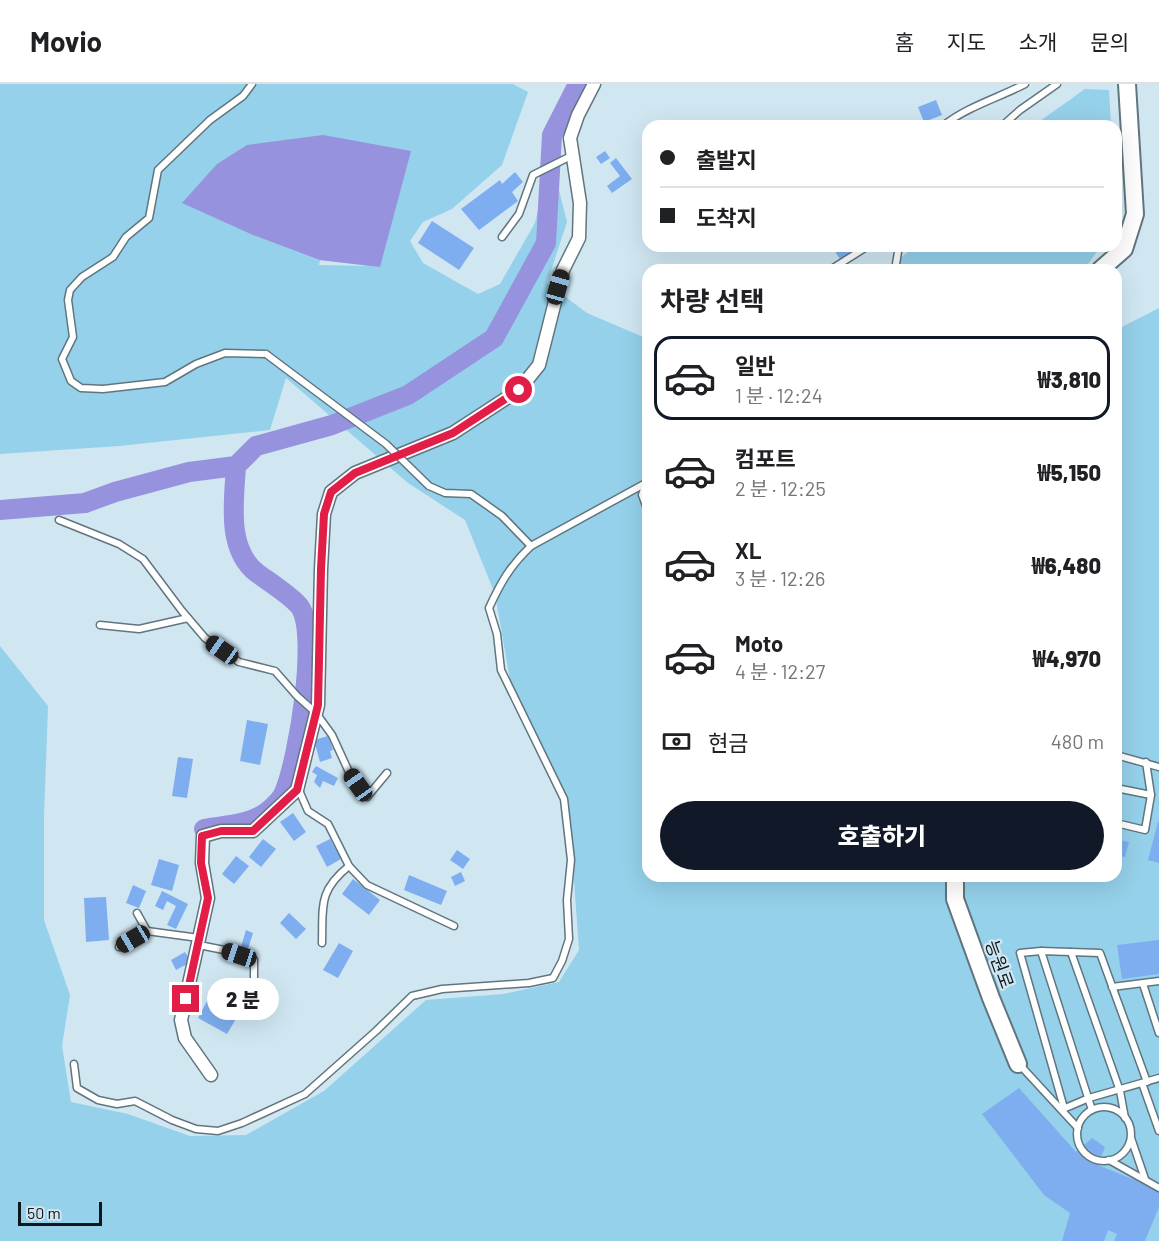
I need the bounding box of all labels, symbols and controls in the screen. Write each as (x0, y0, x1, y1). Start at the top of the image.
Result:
text: Movio (30, 24, 102, 58)
text: 홈 (895, 29, 914, 54)
text: 지도 (947, 29, 986, 54)
text: 소개 (1019, 29, 1057, 54)
text: 문의 (1090, 29, 1129, 54)
text: 출발지 (696, 146, 757, 172)
text: 도착지 (696, 204, 757, 230)
car (544, 267, 572, 307)
text: 차량 선택 (660, 284, 765, 316)
icon: car (663, 351, 717, 405)
text: 일반 (735, 352, 775, 378)
text: ₩3,810 (1038, 366, 1101, 392)
route start (505, 376, 532, 403)
text: 1 분 · 12:24 (735, 383, 823, 407)
icon: car (663, 444, 717, 498)
text: 컴포트 (735, 445, 796, 471)
text: ₩5,150 (1038, 459, 1101, 485)
text: 2 분 · 12:25 (735, 476, 826, 500)
icon: car (663, 537, 717, 591)
text: XL (735, 537, 761, 563)
text: ₩6,480 (1032, 552, 1101, 578)
text: 3 분 · 12:26 (735, 566, 825, 590)
icon: car (663, 630, 717, 684)
text: Moto (735, 630, 783, 656)
car (202, 632, 242, 668)
text: ₩4,970 (1033, 645, 1101, 671)
text: 4 분 · 12:27 (735, 659, 825, 683)
icon: cash (660, 725, 693, 758)
text: 현금 (708, 729, 748, 755)
text: 480 m (1051, 729, 1104, 753)
car (340, 765, 376, 805)
button: 호출하기 (660, 801, 1104, 870)
car (113, 922, 153, 956)
street label: 능원로 (981, 937, 1019, 991)
car (219, 941, 259, 969)
callout: 2 분 (207, 978, 279, 1020)
route end (172, 985, 199, 1012)
text: 2 분 (226, 987, 260, 1011)
scale bar (18, 1199, 102, 1226)
text: 50 m (27, 1203, 61, 1222)

